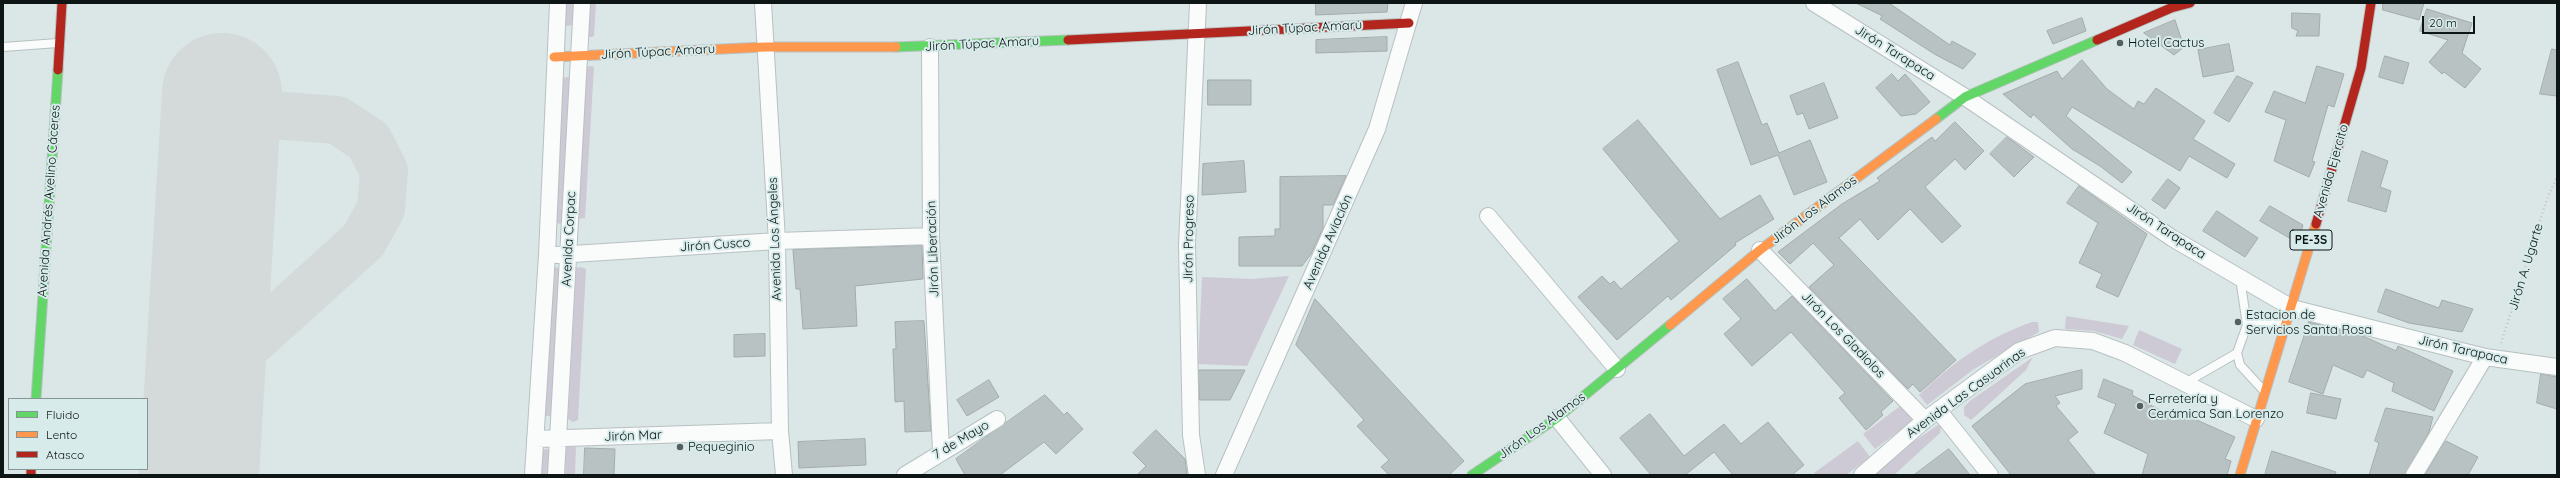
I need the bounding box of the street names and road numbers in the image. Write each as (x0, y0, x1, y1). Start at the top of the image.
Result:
street label: Jirón Túpac Amaru (1247, 17, 1363, 39)
street label: Jirón Tarapaca (1852, 22, 1938, 84)
street label: Jirón Túpac Amaru (924, 33, 1040, 55)
street label: Jirón Túpac Amaru (600, 41, 716, 63)
street label: Avenida Andrés Avelino Cáceres (34, 104, 64, 298)
street label: Avenida Ejercito (2310, 122, 2352, 220)
street label: Jirón Los Alamos (1768, 173, 1860, 247)
street label: Avenida Los Ángeles (765, 177, 785, 301)
street label: Avenida Corpac (559, 191, 579, 287)
street label: Avenida Aviación (1300, 192, 1356, 292)
street label: Jirón Progreso (1180, 195, 1198, 283)
street label: Jirón Tarapaca (2123, 199, 2209, 263)
street label: Jirón Liberación (924, 200, 942, 298)
street label: Jirón A. Ugarte (2505, 222, 2547, 312)
road number: PE-3S (2290, 230, 2332, 250)
street label: Jirón Cusco (679, 235, 751, 255)
street label: Jirón Los Gladiolos (1798, 289, 1888, 381)
street label: Jirón Tarapaca (2417, 332, 2509, 368)
street label: Avenida Las Casuarinas (1903, 345, 2029, 441)
street label: Jirón Los Alamos (1495, 389, 1589, 463)
street label: 7 de Mayo (930, 417, 992, 463)
street label: Jirón Mar (604, 427, 662, 445)

